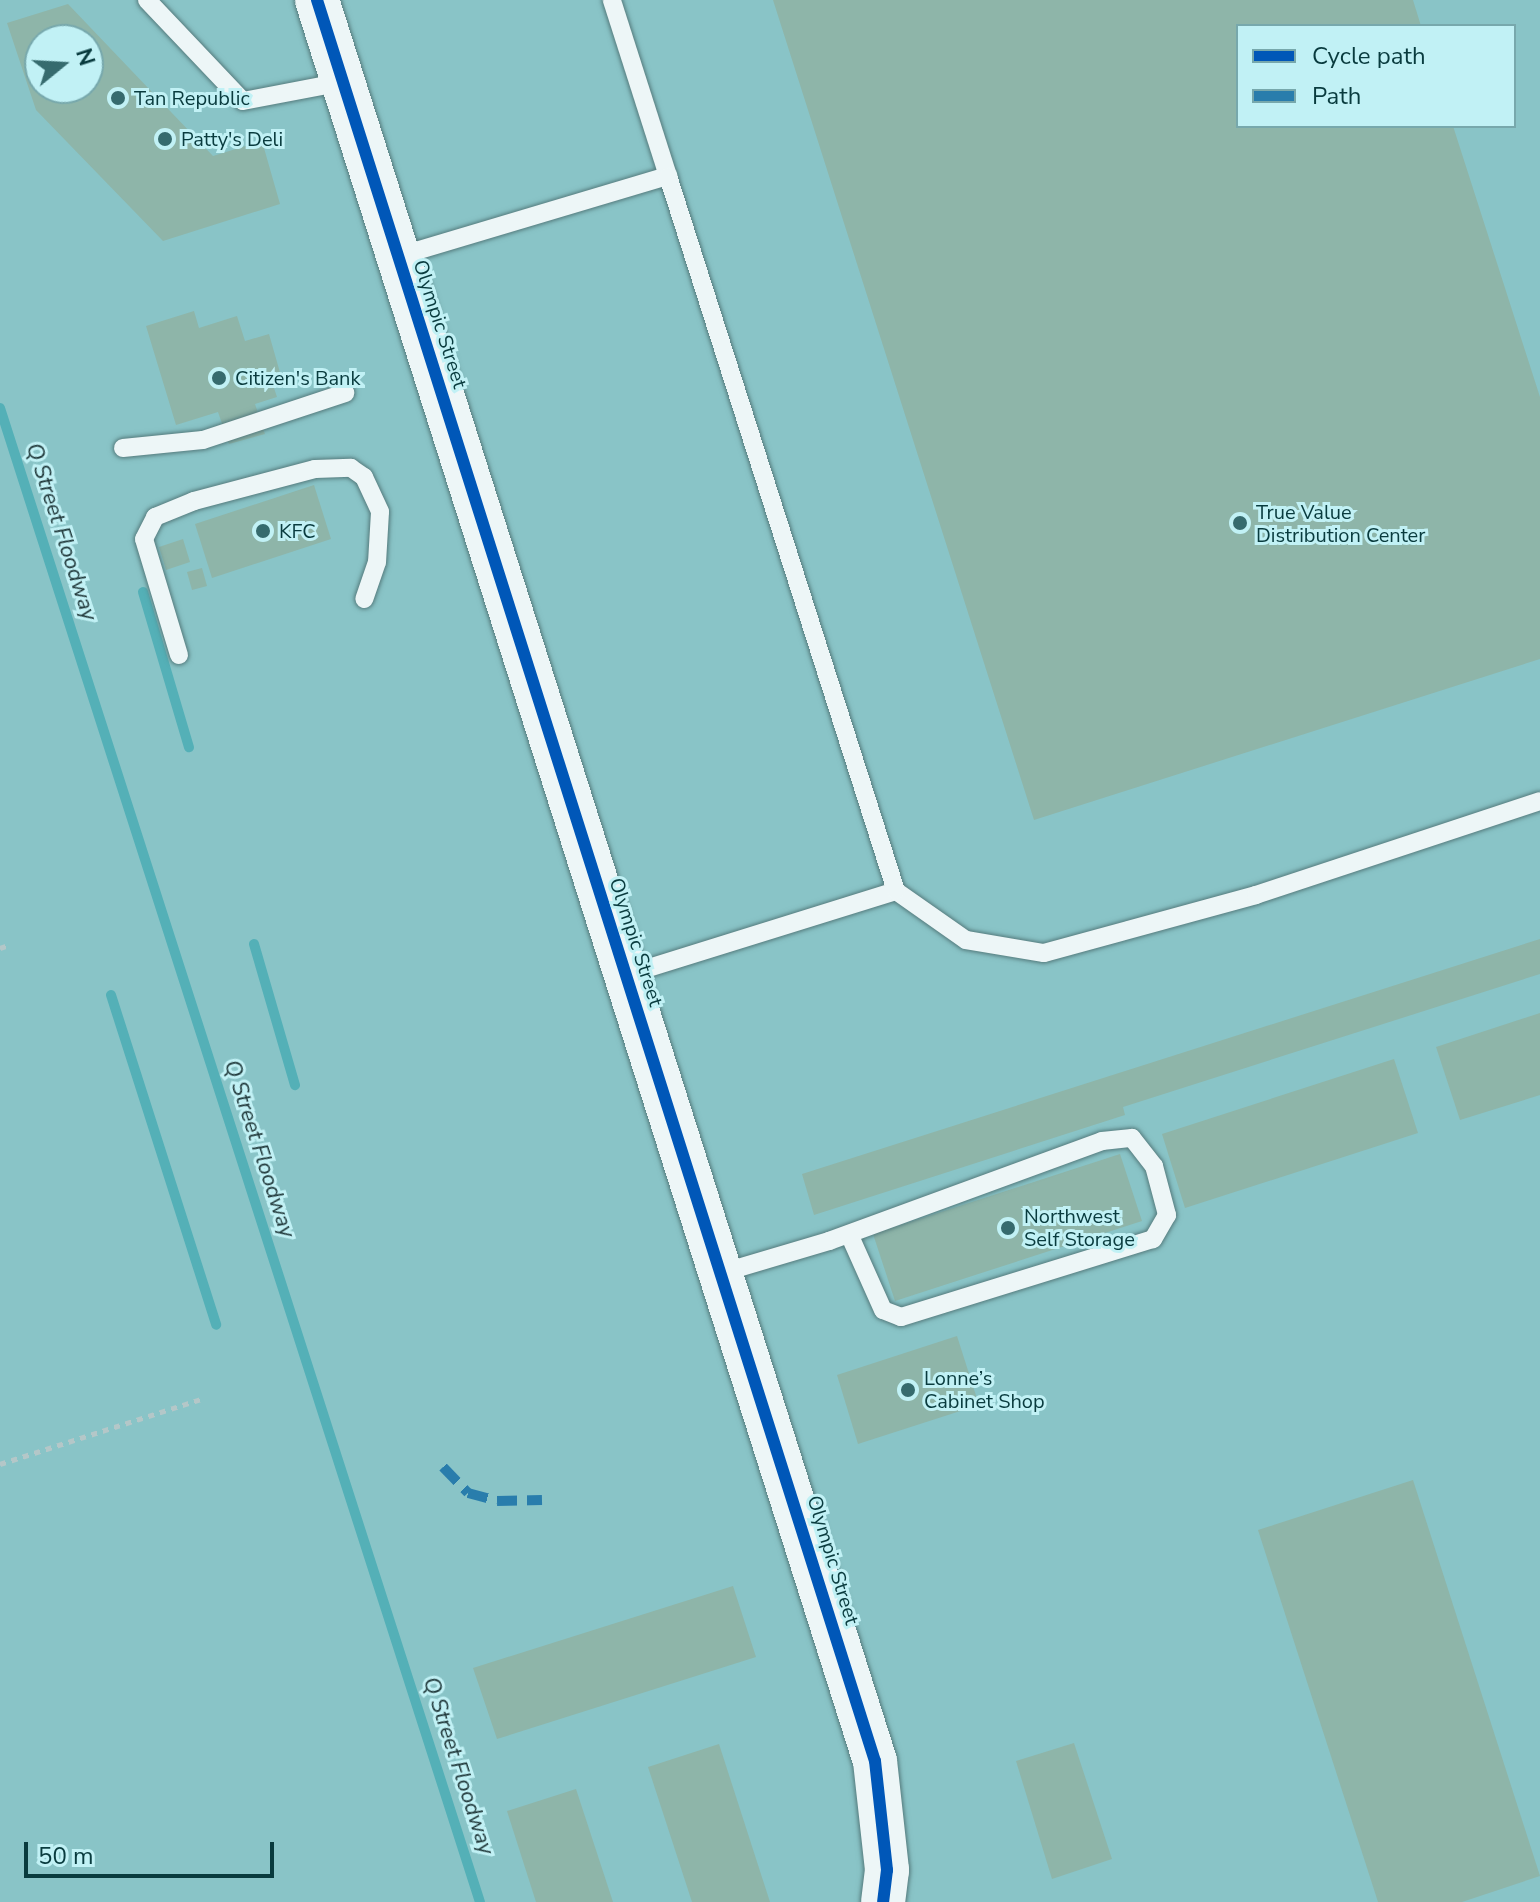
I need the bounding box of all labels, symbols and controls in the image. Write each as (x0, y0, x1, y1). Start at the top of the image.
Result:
north arrow (24, 24, 104, 104)
legend (1236, 24, 1516, 128)
text: Cycle path (1312, 40, 1426, 72)
text: N (68, 45, 102, 70)
text: Path (1312, 80, 1361, 112)
place label: Tan Republic (134, 86, 250, 110)
marker: Tan Republic (109, 89, 127, 107)
place label: Patty's Deli (181, 127, 283, 151)
marker: Patty's Deli (156, 130, 174, 148)
street label: Olympic Street (408, 257, 472, 391)
place label: Citizen's Bank (235, 366, 360, 390)
marker: Citizen's Bank (210, 369, 228, 387)
water label: Q Street Floodway (20, 440, 102, 624)
place label: True Value Distribution Center (1256, 500, 1425, 547)
marker: True Value Distribution Center (1231, 514, 1249, 532)
place label: KFC (279, 519, 316, 543)
marker: KFC (254, 522, 272, 540)
street label: Olympic Street (604, 875, 668, 1009)
water label: Q Street Floodway (218, 1057, 300, 1241)
place label: Northwest Self Storage (1024, 1204, 1135, 1251)
marker: Northwest Self Storage (999, 1219, 1017, 1237)
place label: Lonne’s Cabinet Shop (924, 1366, 1045, 1413)
marker: Lonne’s Cabinet Shop (899, 1381, 917, 1399)
street label: Olympic Street (802, 1493, 864, 1627)
water label: Q Street Floodway (417, 1674, 499, 1858)
scale bar (28, 1826, 278, 1876)
text: 50 m (38, 1840, 94, 1872)

